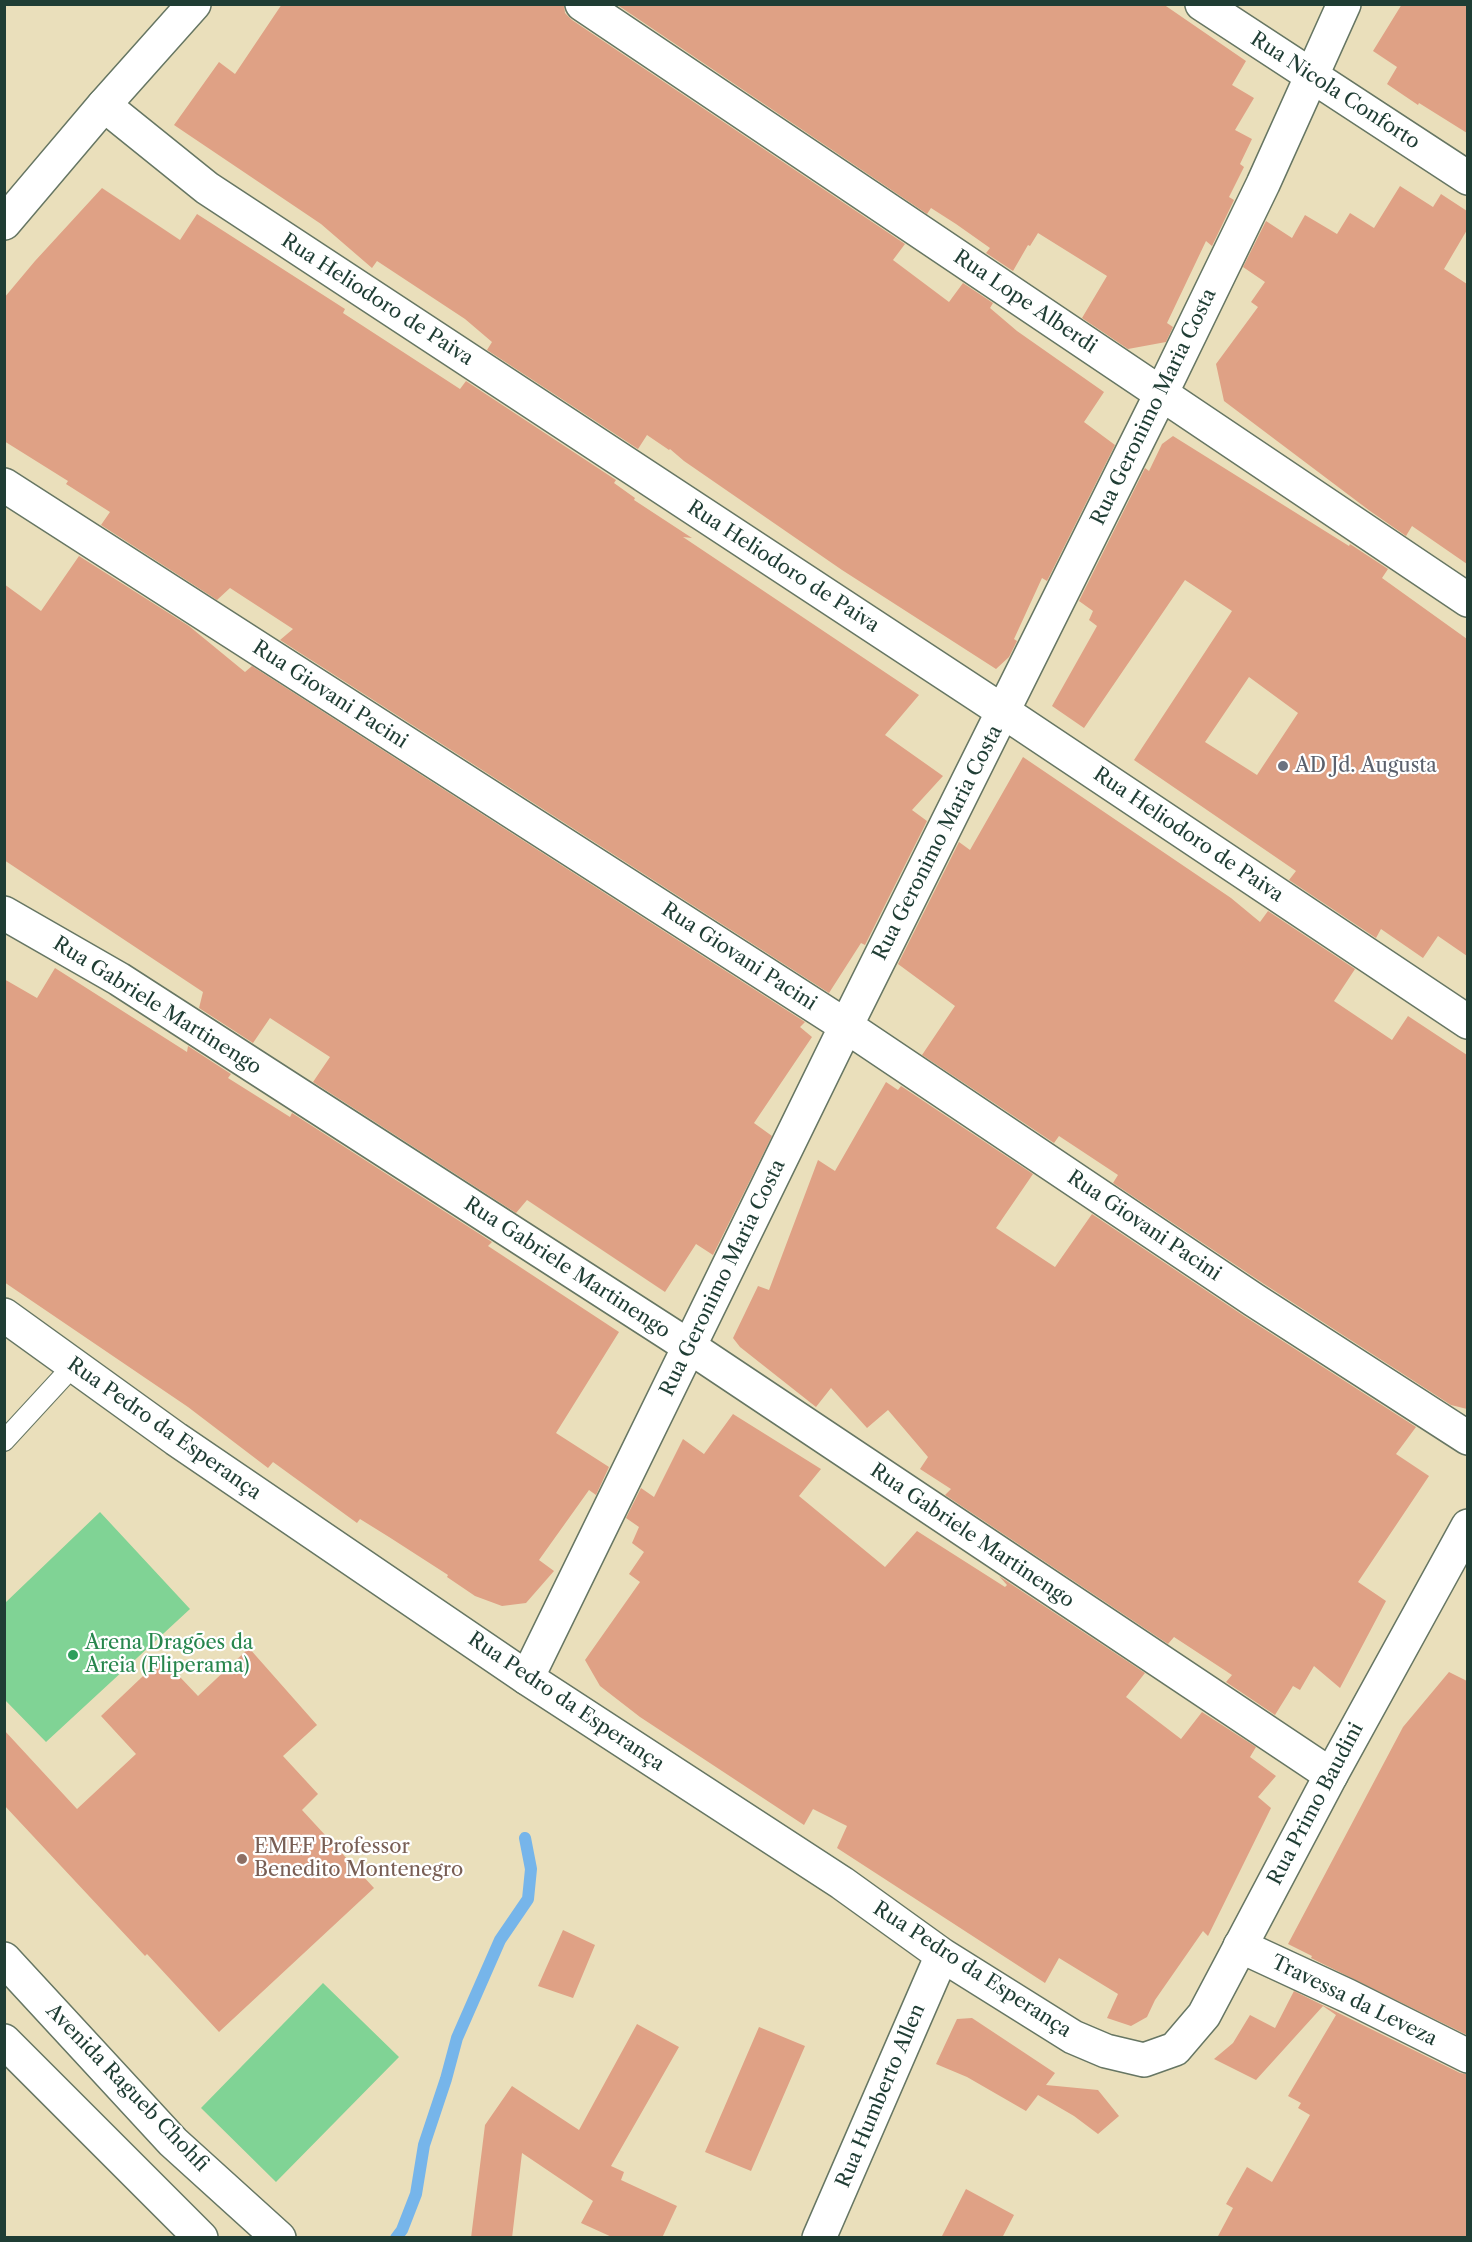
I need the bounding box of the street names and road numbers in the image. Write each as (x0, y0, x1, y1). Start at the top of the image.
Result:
street label: Rua Nicola Conforto (1246, 27, 1424, 155)
street label: Rua Heliodoro de Paiva (277, 229, 477, 371)
street label: Rua Lope Alberdi (949, 245, 1101, 359)
street label: Rua Geronimo Maria Costa (1086, 285, 1222, 529)
street label: Rua Heliodoro de Paiva (683, 496, 883, 638)
street label: Rua Giovani Pacini (248, 636, 412, 754)
street label: Rua Geronimo Maria Costa (868, 722, 1008, 964)
street label: Rua Heliodoro de Paiva (1088, 762, 1288, 908)
street label: Rua Giovani Pacini (657, 898, 821, 1016)
street label: Rua Gabriele Martinengo (49, 932, 265, 1080)
street label: Rua Geronimo Maria Costa (655, 1156, 791, 1400)
street label: Rua Giovani Pacini (1063, 1166, 1225, 1286)
street label: Rua Gabriele Martinengo (459, 1192, 675, 1344)
street label: Rua Pedro da Esperança (62, 1353, 266, 1505)
street label: Rua Gabriele Martinengo (865, 1459, 1079, 1613)
street label: Rua Pedro da Esperança (463, 1627, 669, 1777)
street label: Rua Primo Baudini (1263, 1719, 1369, 1889)
street label: Rua Pedro da Esperança (868, 1897, 1076, 2043)
street label: Travessa da Leveza (1267, 1951, 1441, 2051)
street label: Avenida Ragueb Chohfi (41, 1999, 213, 2177)
street label: Rua Humberto Allen (831, 2000, 931, 2192)

